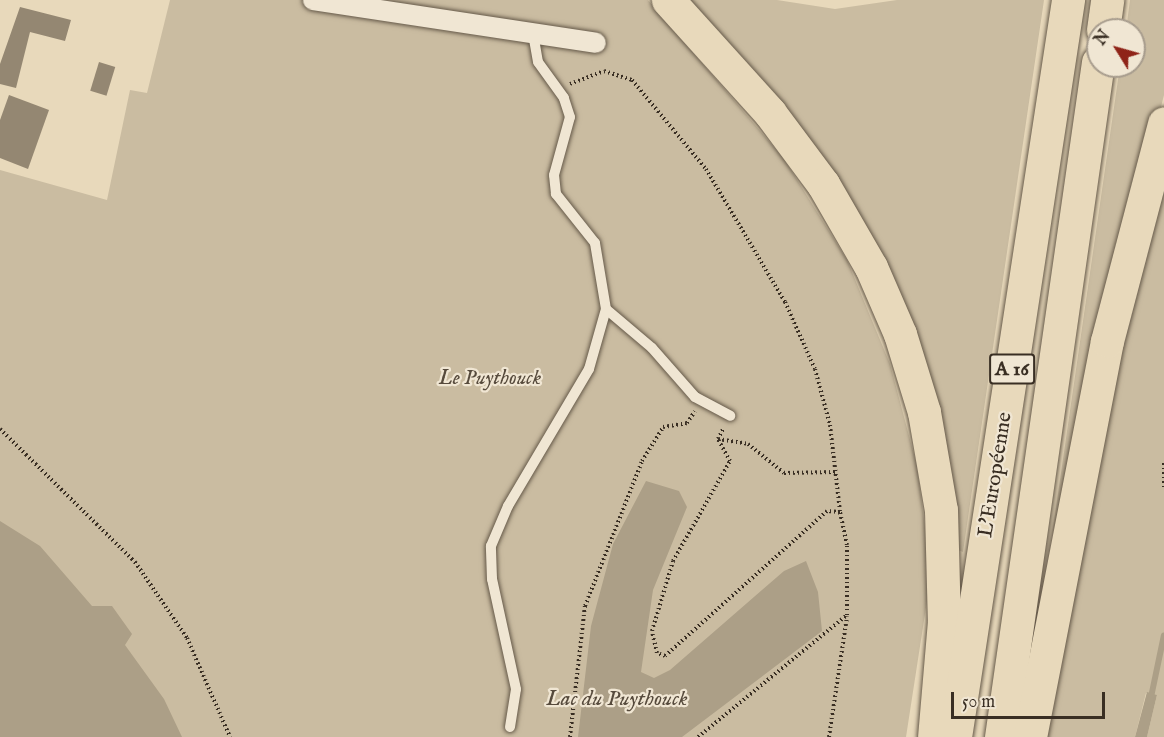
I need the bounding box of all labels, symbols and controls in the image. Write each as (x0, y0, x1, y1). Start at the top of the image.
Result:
north arrow (1086, 18, 1146, 78)
text: N (1091, 27, 1115, 50)
road number: A 16 (988, 352, 1036, 386)
park label: Le Puythouck (439, 366, 541, 392)
street label: L'Européenne (974, 411, 1018, 539)
scale bar (954, 680, 1108, 718)
water label: Lac du Puythouck (546, 687, 688, 713)
text: 50 m (962, 691, 995, 714)

